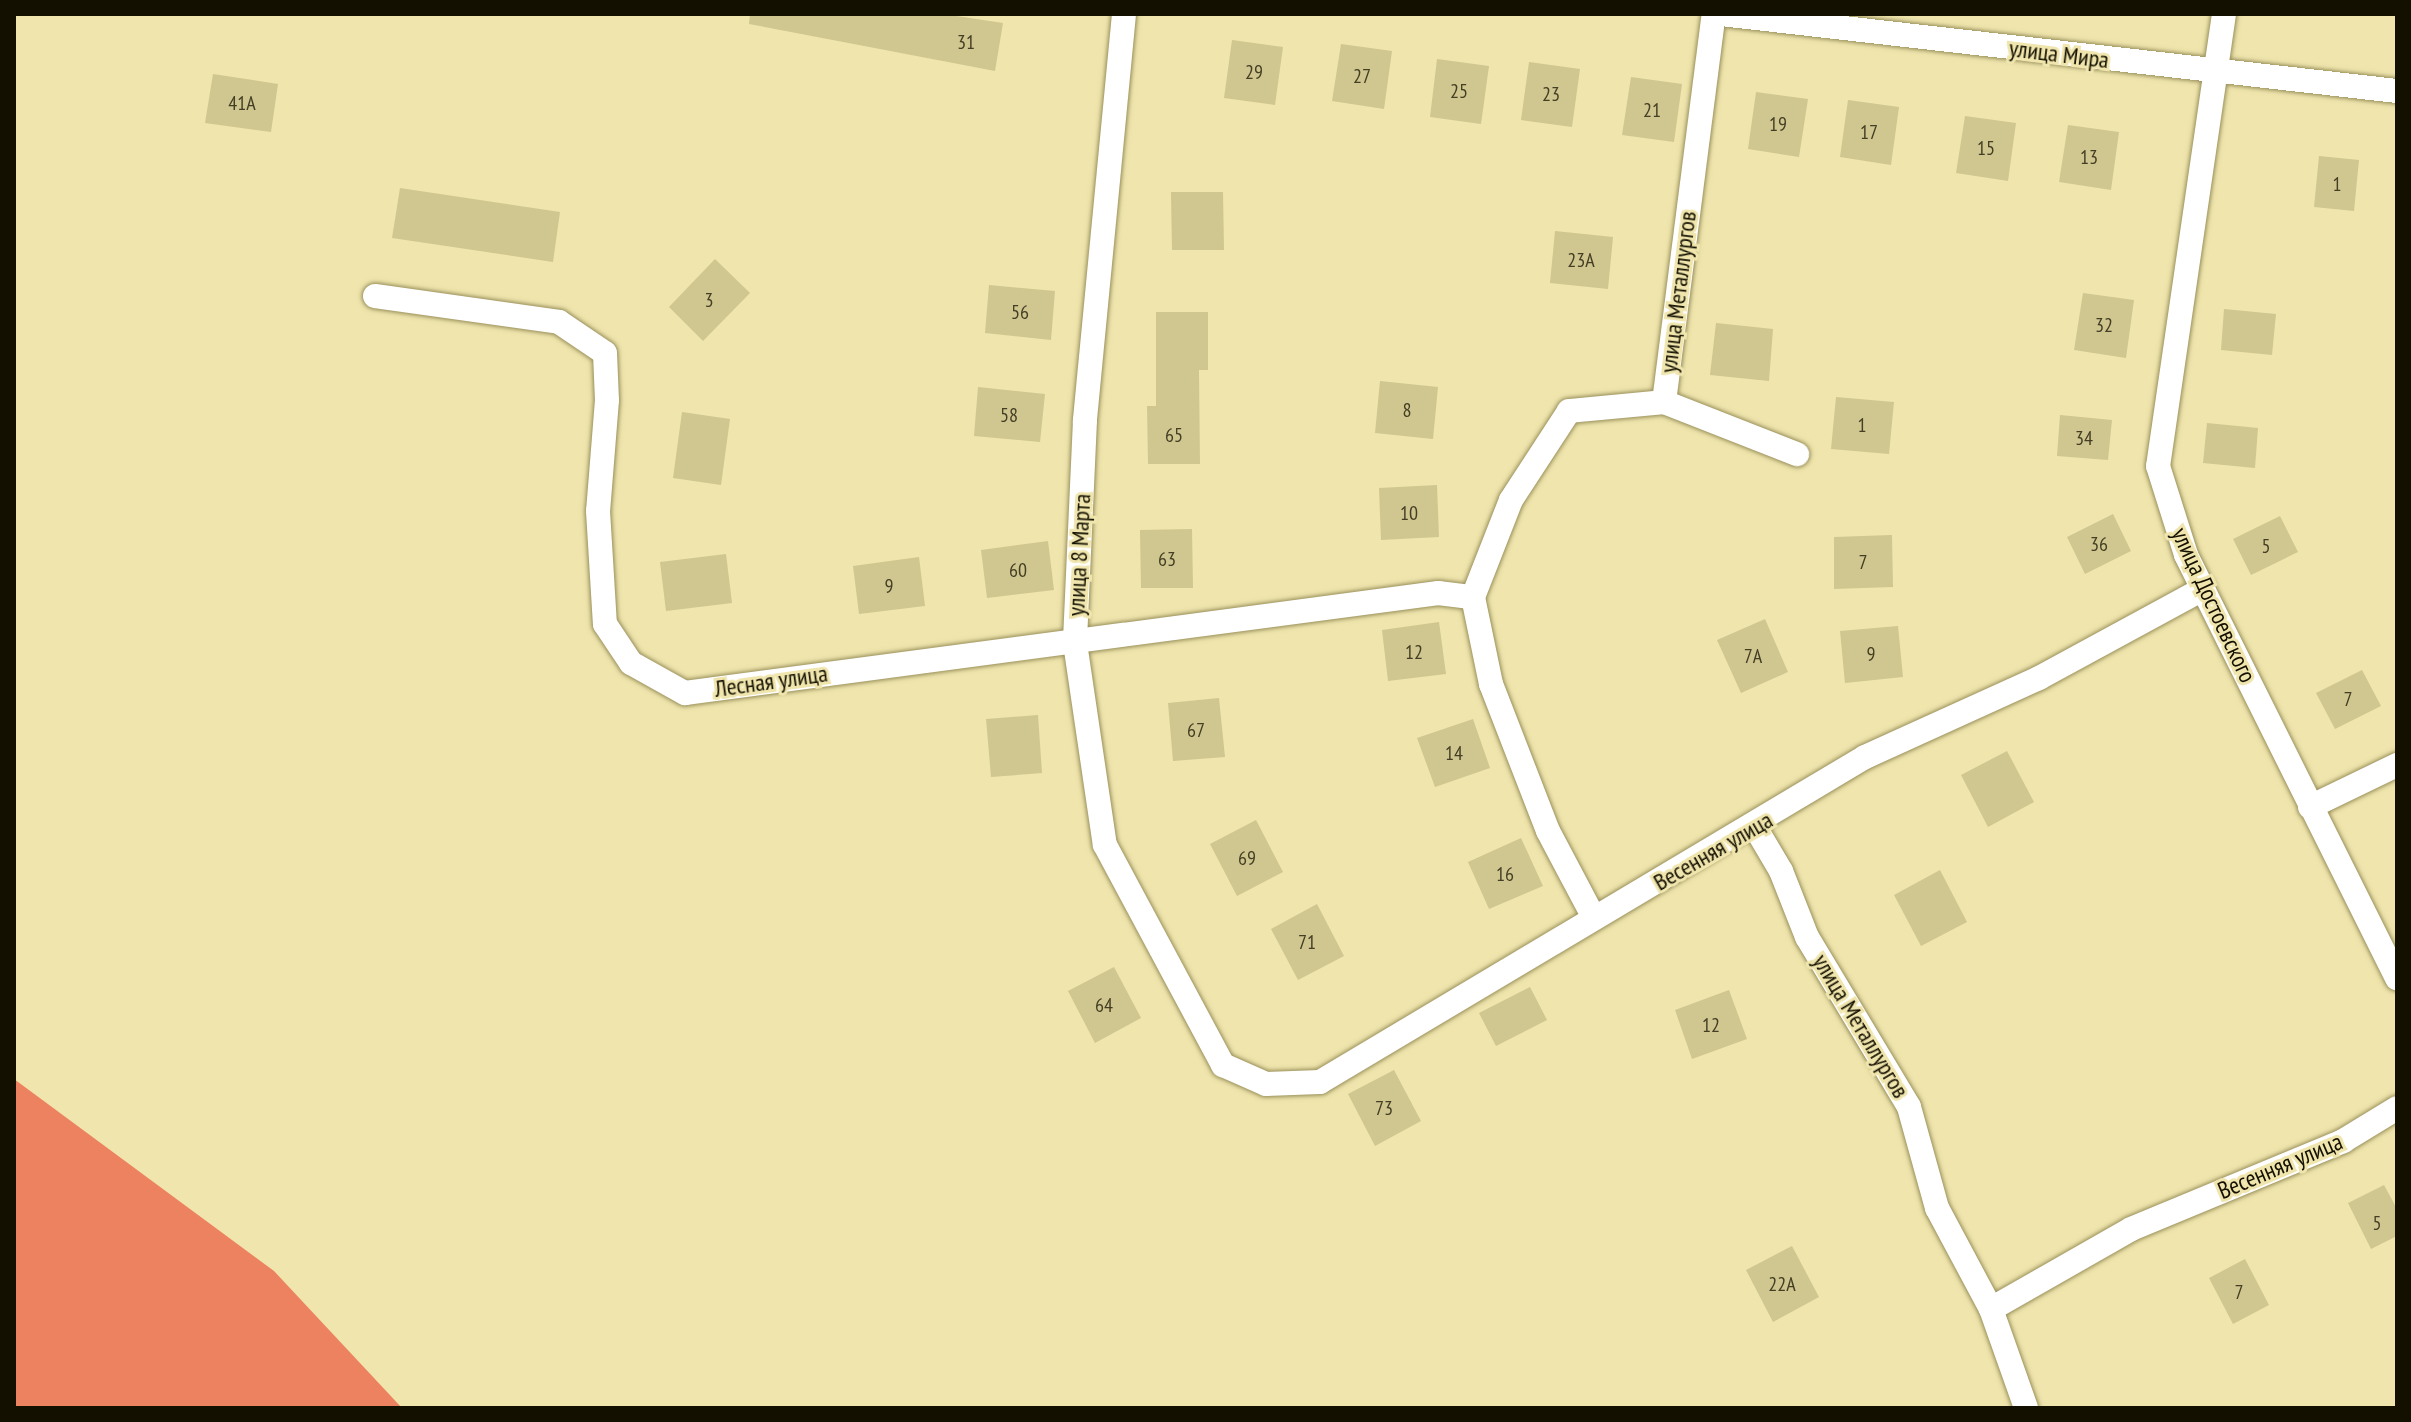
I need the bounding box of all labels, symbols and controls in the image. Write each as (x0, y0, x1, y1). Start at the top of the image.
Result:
house number: 31 (957, 30, 975, 54)
street label: улица Мира (2008, 34, 2110, 74)
house number: 29 (1245, 60, 1263, 84)
house number: 27 (1353, 64, 1371, 88)
house number: 25 (1450, 79, 1468, 103)
house number: 23 (1542, 82, 1560, 106)
house number: 41А (228, 91, 256, 115)
house number: 21 (1643, 98, 1661, 122)
house number: 19 (1769, 112, 1787, 136)
house number: 17 (1860, 120, 1878, 144)
house number: 15 (1977, 136, 1995, 160)
house number: 13 (2080, 145, 2098, 169)
house number: 1 (2333, 172, 2341, 196)
street label: улица Металлургов (1654, 210, 1702, 374)
house number: 23А (1567, 248, 1595, 272)
house number: 3 (705, 288, 713, 312)
house number: 56 (1011, 300, 1029, 324)
house number: 32 (2095, 313, 2113, 337)
house number: 8 (1403, 398, 1411, 422)
house number: 58 (1000, 403, 1018, 427)
house number: 1 (1858, 413, 1866, 437)
house number: 65 (1165, 423, 1183, 447)
house number: 34 (2075, 426, 2093, 450)
street label: улица 8 Марта (1061, 493, 1097, 617)
house number: 10 (1400, 501, 1418, 525)
street label: улица Достоевского (2165, 523, 2263, 687)
house number: 36 (2090, 532, 2108, 556)
house number: 5 (2262, 534, 2270, 558)
house number: 63 (1158, 547, 1176, 571)
house number: 7 (1859, 550, 1867, 574)
house number: 60 (1009, 558, 1027, 582)
house number: 9 (885, 574, 893, 598)
house number: 12 (1405, 640, 1423, 664)
house number: 9 (1867, 642, 1875, 666)
house number: 7А (1744, 644, 1762, 668)
street label: Лесная улица (713, 659, 829, 703)
house number: 7 (2344, 687, 2352, 711)
house number: 67 (1187, 718, 1205, 742)
house number: 14 (1445, 741, 1463, 765)
street label: Весенняя улица (1648, 805, 1778, 897)
house number: 69 (1238, 846, 1256, 870)
house number: 16 (1496, 862, 1514, 886)
house number: 71 (1298, 930, 1316, 954)
street label: улица Металлургов (1807, 949, 1915, 1103)
house number: 64 (1095, 993, 1113, 1017)
house number: 12 (1702, 1013, 1720, 1037)
house number: 73 (1375, 1096, 1393, 1120)
street label: Весенняя улица (2213, 1127, 2347, 1205)
house number: 5 (2373, 1211, 2381, 1235)
house number: 22А (1768, 1272, 1796, 1296)
house number: 7 (2235, 1280, 2243, 1304)

